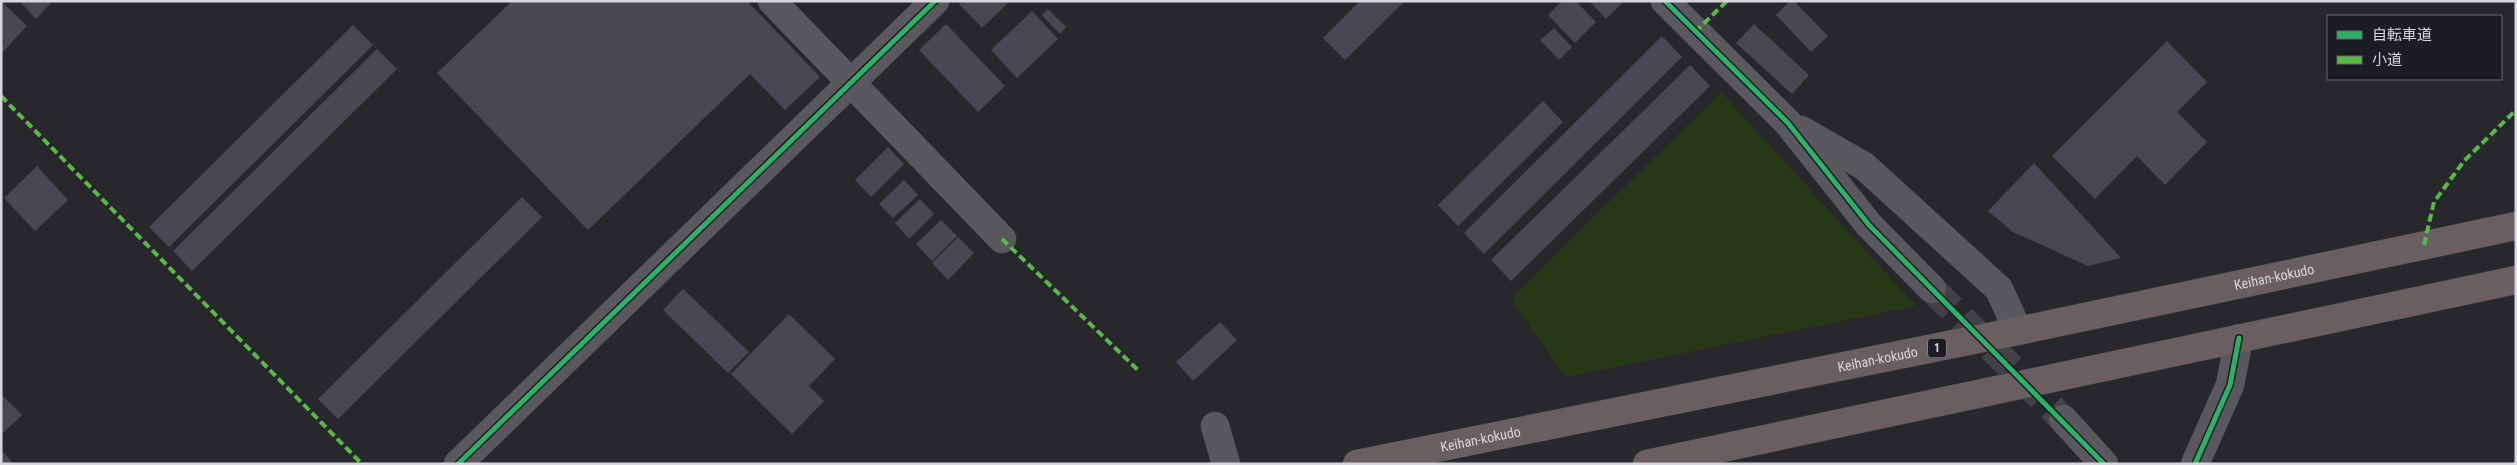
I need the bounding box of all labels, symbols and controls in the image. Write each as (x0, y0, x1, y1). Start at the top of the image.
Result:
legend (2327, 15, 2502, 80)
text: 自転車道 (2372, 26, 2432, 44)
text: 小道 (2372, 51, 2402, 69)
street label: Keihan-kokudo (2233, 261, 2316, 293)
road number: 1 (1928, 338, 1946, 358)
street label: Keihan-kokudo (1836, 343, 1919, 375)
street label: Keihan-kokudo (1439, 423, 1522, 455)

